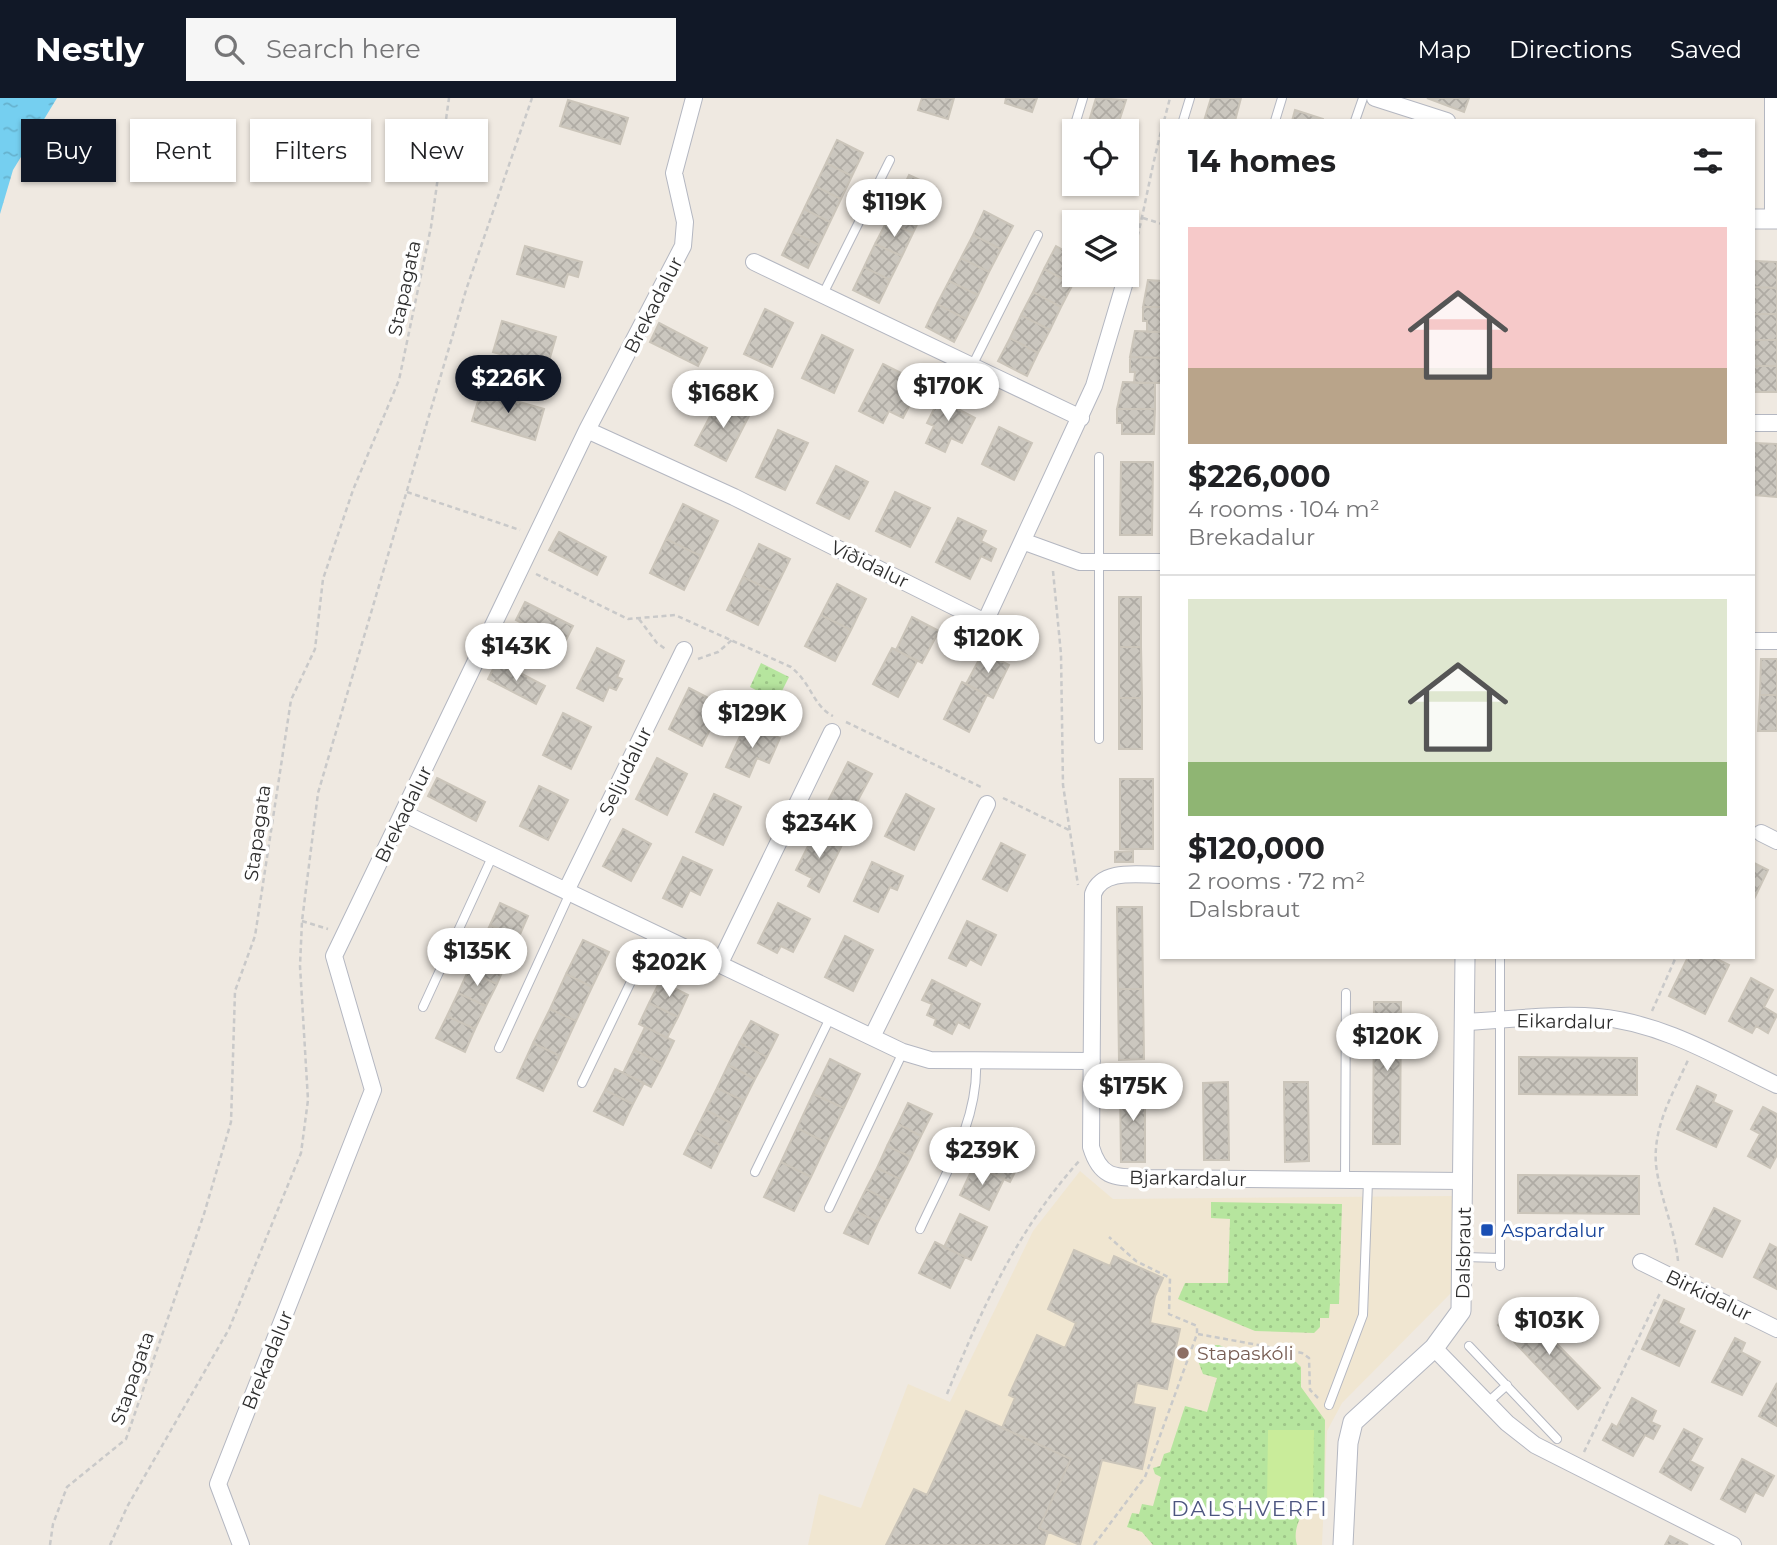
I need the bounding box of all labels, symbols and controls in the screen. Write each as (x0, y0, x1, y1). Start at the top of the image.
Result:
search box (186, 18, 676, 81)
text: Nestly (35, 29, 144, 69)
icon: search (210, 30, 248, 68)
text: Search here (266, 33, 421, 65)
text: Map (1418, 35, 1471, 64)
text: Directions (1509, 35, 1632, 64)
text: Saved (1670, 35, 1742, 64)
chip: Buy (21, 119, 116, 182)
chip: Rent (130, 119, 236, 182)
chip: Filters (250, 119, 371, 182)
chip: New (385, 119, 488, 182)
map controls (1062, 119, 1139, 287)
button: locate (1062, 119, 1139, 196)
icon: filters (1689, 142, 1727, 180)
text: 14 homes (1188, 143, 1336, 180)
pin: $119K (845, 180, 943, 239)
text: $119K (862, 188, 926, 216)
button: layers (1062, 210, 1139, 287)
street label: Stapagata (383, 238, 426, 338)
street label: Brekadalur (619, 253, 688, 357)
icon: home (1395, 272, 1521, 398)
pin: $226K (459, 356, 557, 415)
text: $226K (471, 364, 545, 392)
pin: $170K (899, 364, 997, 423)
pin: $168K (674, 370, 772, 430)
text: $170K (913, 372, 983, 400)
text: $168K (688, 379, 758, 407)
text: $226,000 (1188, 458, 1331, 495)
text: 4 rooms · 104 m² (1188, 495, 1380, 523)
text: Brekadalur (1188, 523, 1315, 551)
street label: Víðidalur (827, 536, 913, 593)
pin: $120K (939, 616, 1037, 675)
pin: $143K (467, 624, 565, 683)
text: $120K (953, 624, 1023, 652)
text: $143K (481, 632, 551, 660)
icon: home (1395, 644, 1521, 770)
pin: $129K (703, 690, 801, 750)
text: $129K (718, 699, 786, 727)
street label: Seljudalur (594, 723, 657, 819)
street label: Brekadalur (370, 762, 437, 867)
street label: Stapagata (239, 783, 276, 883)
pin: $234K (770, 800, 868, 860)
text: $234K (782, 809, 856, 837)
text: $120,000 (1188, 830, 1325, 867)
text: 2 rooms · 72 m² (1188, 867, 1365, 895)
text: Dalsbraut (1188, 895, 1300, 923)
pin: $135K (428, 928, 526, 988)
text: $135K (443, 937, 511, 965)
pin: $202K (620, 940, 718, 999)
text: $202K (632, 948, 706, 976)
street label: Eikardalur (1516, 1009, 1614, 1034)
pin: $120K (1338, 1014, 1436, 1073)
text: $120K (1352, 1022, 1422, 1050)
pin: $175K (1084, 1063, 1182, 1123)
text: $175K (1099, 1072, 1167, 1100)
pin: $239K (933, 1128, 1031, 1187)
text: $239K (945, 1136, 1019, 1164)
street label: Bjarkardalur (1129, 1166, 1247, 1191)
street label: Dalsbraut (1451, 1206, 1476, 1300)
place label: Aspardalur (1501, 1219, 1605, 1242)
marker: Aspardalur (1479, 1222, 1495, 1238)
street label: Birkidalur (1662, 1265, 1756, 1326)
pin: $103K (1500, 1298, 1598, 1357)
text: $103K (1514, 1306, 1584, 1334)
street label: Brekadalur (237, 1307, 298, 1413)
street label: Stapagata (106, 1329, 159, 1428)
place label: Stapaskóli (1197, 1342, 1294, 1365)
marker: Stapaskóli (1175, 1345, 1191, 1361)
district label: DALSHVERFI (1171, 1496, 1329, 1521)

